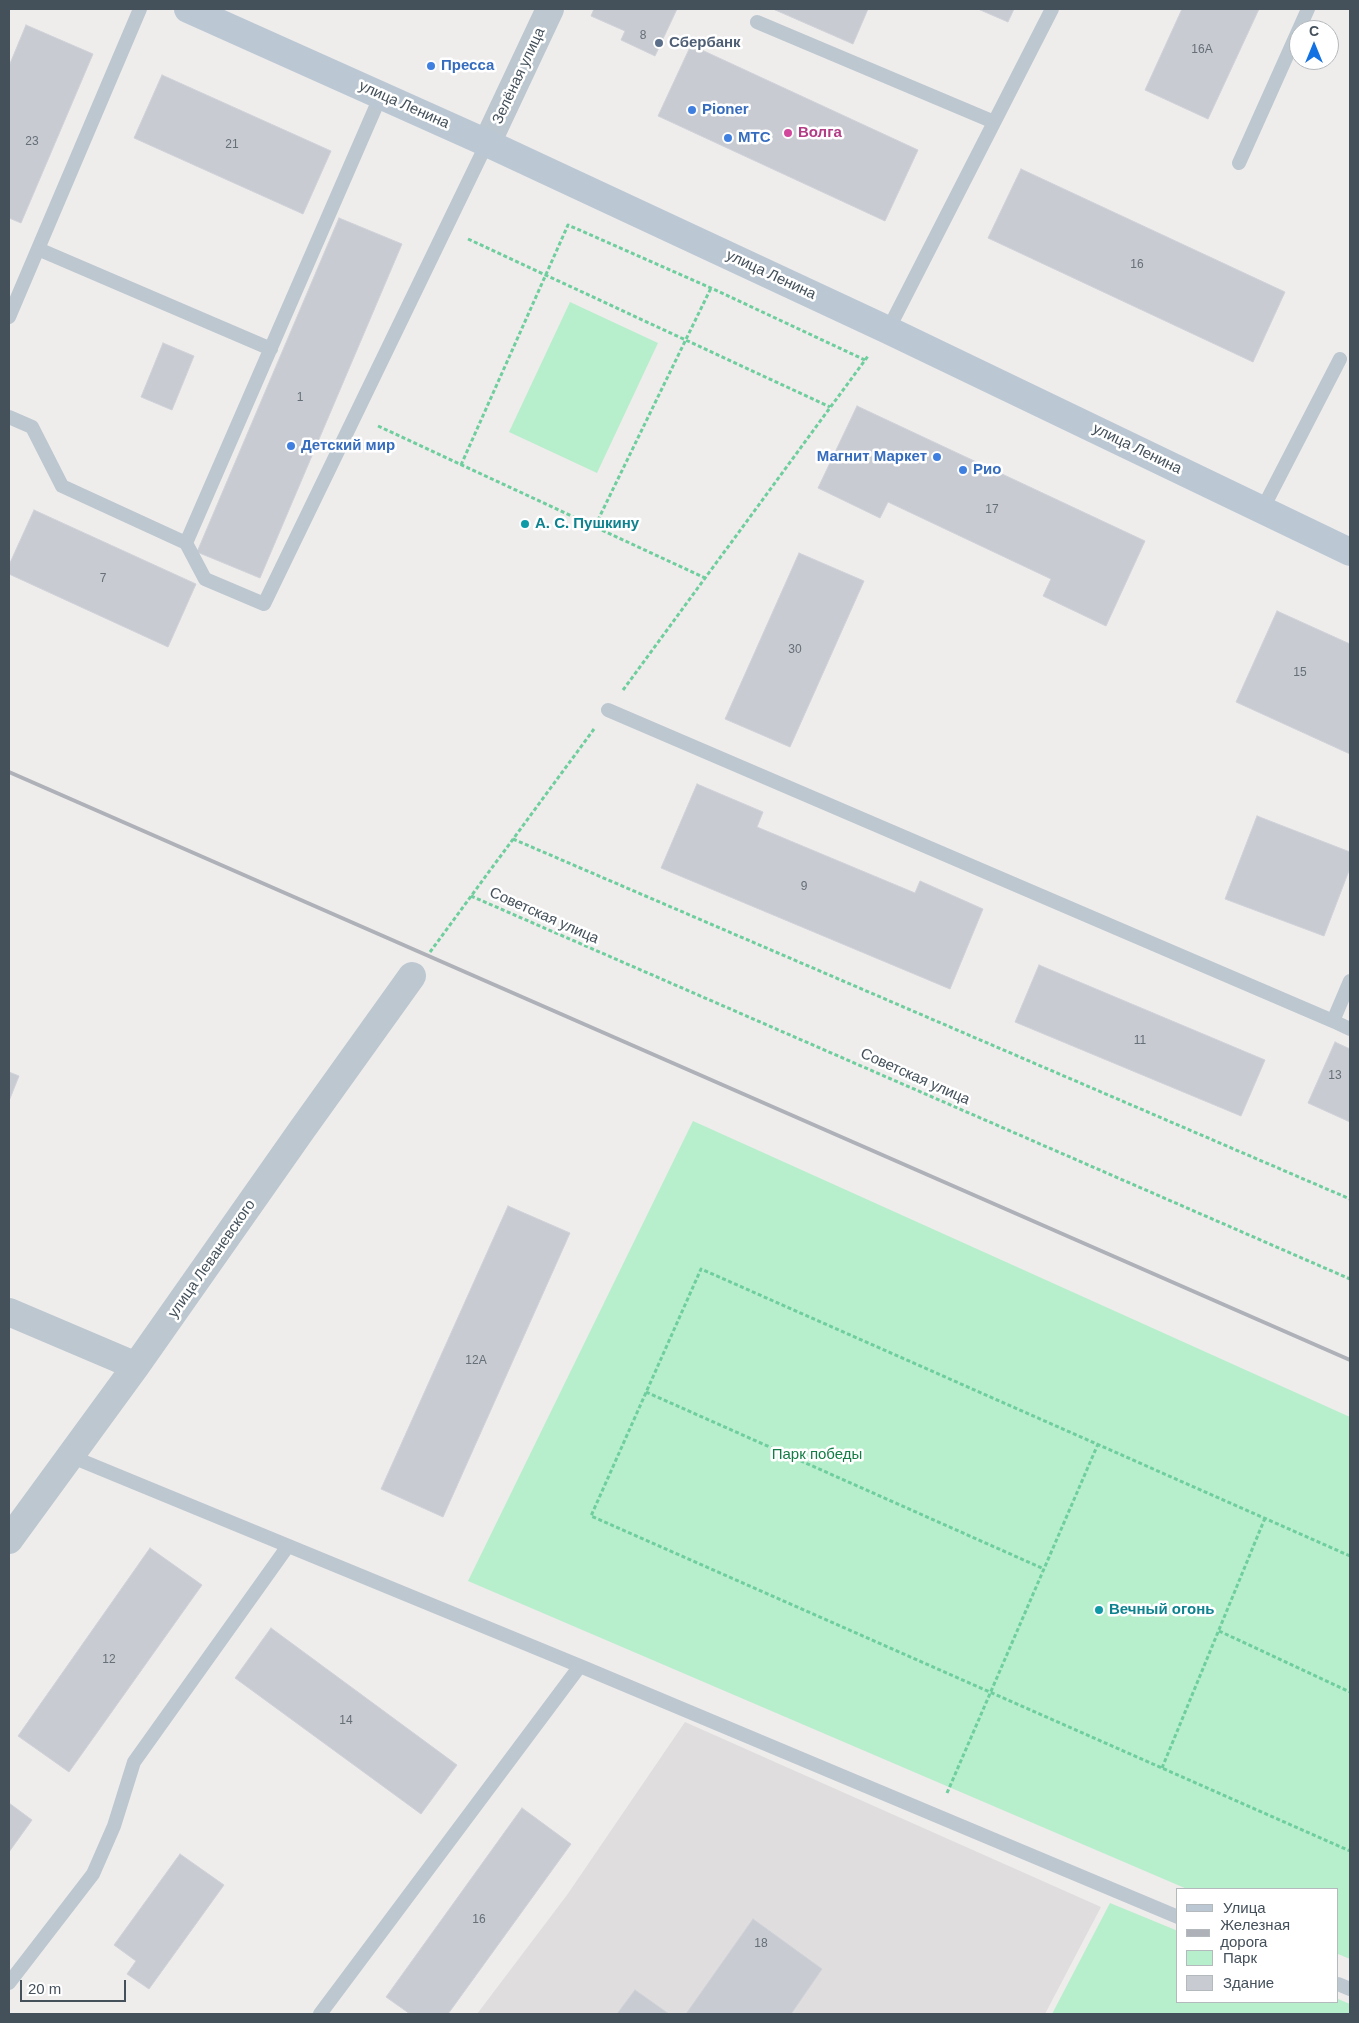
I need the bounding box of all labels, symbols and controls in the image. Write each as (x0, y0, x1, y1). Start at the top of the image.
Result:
north arrow (1289, 20, 1339, 70)
text: С (1309, 23, 1319, 39)
street label: Зелёная улица (489, 25, 549, 127)
house number: 8 (640, 29, 646, 43)
place label: Сбербанк (669, 34, 741, 52)
marker: Сбербанк (653, 37, 665, 49)
house number: 16А (1191, 43, 1213, 57)
place label: Пресса (441, 57, 494, 75)
marker: Пресса (425, 60, 437, 72)
street label: улица Ленина (356, 77, 452, 133)
place label: Pioner (702, 101, 749, 119)
marker: Pioner (686, 104, 698, 116)
place label: Волга (798, 124, 842, 142)
marker: Волга (782, 127, 794, 139)
place label: МТС (738, 129, 770, 147)
marker: МТС (722, 132, 734, 144)
house number: 23 (25, 135, 39, 149)
house number: 21 (225, 138, 239, 152)
street label: улица Ленина (723, 246, 819, 304)
house number: 16 (1130, 258, 1144, 272)
house number: 1 (297, 391, 303, 405)
street label: улица Ленина (1090, 420, 1184, 478)
place label: Детский мир (301, 437, 395, 455)
marker: Детский мир (285, 440, 297, 452)
place label: Магнит Маркет (817, 448, 927, 466)
marker: Магнит Маркет (931, 451, 943, 463)
place label: Рио (973, 461, 1001, 479)
marker: Рио (957, 464, 969, 476)
house number: 17 (985, 503, 999, 517)
place label: А. С. Пушкину (535, 515, 639, 533)
marker: А. С. Пушкину (519, 518, 531, 530)
house number: 7 (100, 572, 106, 586)
house number: 30 (788, 643, 802, 657)
house number: 15 (1293, 666, 1307, 680)
house number: 9 (801, 880, 807, 894)
street label: Советская улица (487, 884, 601, 948)
house number: 11 (1134, 1034, 1146, 1048)
street label: Советская улица (858, 1045, 972, 1109)
house number: 13 (1328, 1069, 1342, 1083)
street label: улица Леваневского (164, 1196, 260, 1322)
house number: 12А (465, 1354, 487, 1368)
park label: Парк победы (772, 1446, 862, 1464)
place label: Вечный огонь (1109, 1601, 1214, 1619)
marker: Вечный огонь (1093, 1604, 1105, 1616)
house number: 12 (102, 1653, 116, 1667)
house number: 14 (339, 1714, 353, 1728)
legend (1176, 1888, 1339, 2003)
text: Улица (1223, 1899, 1266, 1916)
house number: 16 (472, 1913, 486, 1927)
text: Железная дорога (1220, 1916, 1290, 1950)
house number: 18 (754, 1937, 768, 1951)
text: Парк (1223, 1949, 1257, 1966)
scale bar (22, 1970, 129, 2002)
text: Здание (1223, 1974, 1274, 1991)
text: 20 m (28, 1980, 61, 1997)

